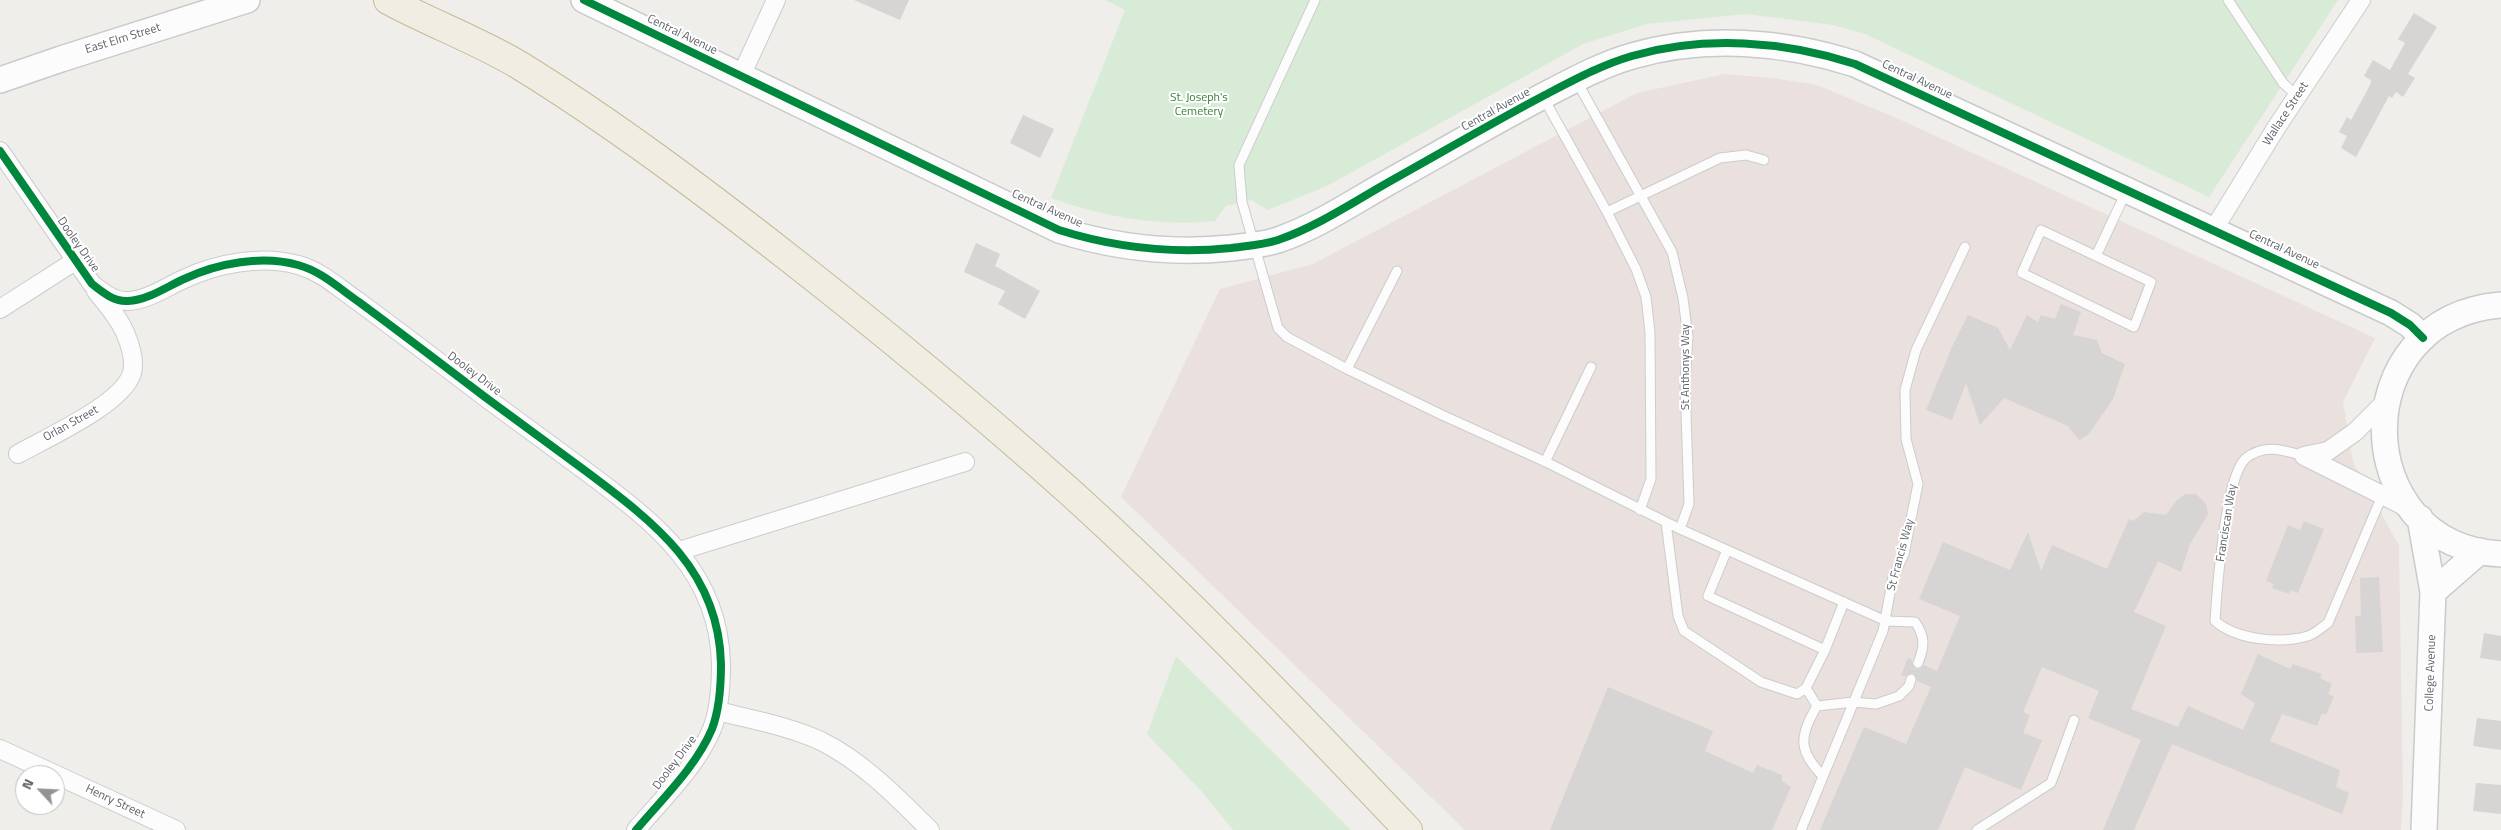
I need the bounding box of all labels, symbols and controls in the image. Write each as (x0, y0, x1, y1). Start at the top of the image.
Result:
street label: Central Avenue (645, 12, 719, 58)
street label: East Elm Street (84, 21, 162, 57)
street label: Central Avenue (1879, 57, 1955, 103)
street label: Wallace Street (2260, 80, 2312, 148)
street label: Central Avenue (1459, 85, 1533, 135)
park label: St. Joseph's Cemetery (1170, 91, 1228, 119)
street label: Central Avenue (1009, 187, 1085, 231)
street label: Dooley Drive (54, 215, 102, 275)
street label: Central Avenue (2246, 227, 2322, 273)
street label: St Anthonys Way (1679, 324, 1693, 410)
street label: Dooley Drive (444, 349, 504, 399)
street label: Orlan Street (41, 403, 101, 445)
street label: Franciscan Way (2214, 483, 2240, 563)
street label: St Francis Way (1884, 517, 1918, 593)
street label: College Avenue (2422, 634, 2440, 712)
street label: Dooley Drive (650, 733, 700, 793)
north arrow (15, 765, 65, 815)
text: N (15, 775, 38, 793)
street label: Henry Street (83, 782, 147, 822)

